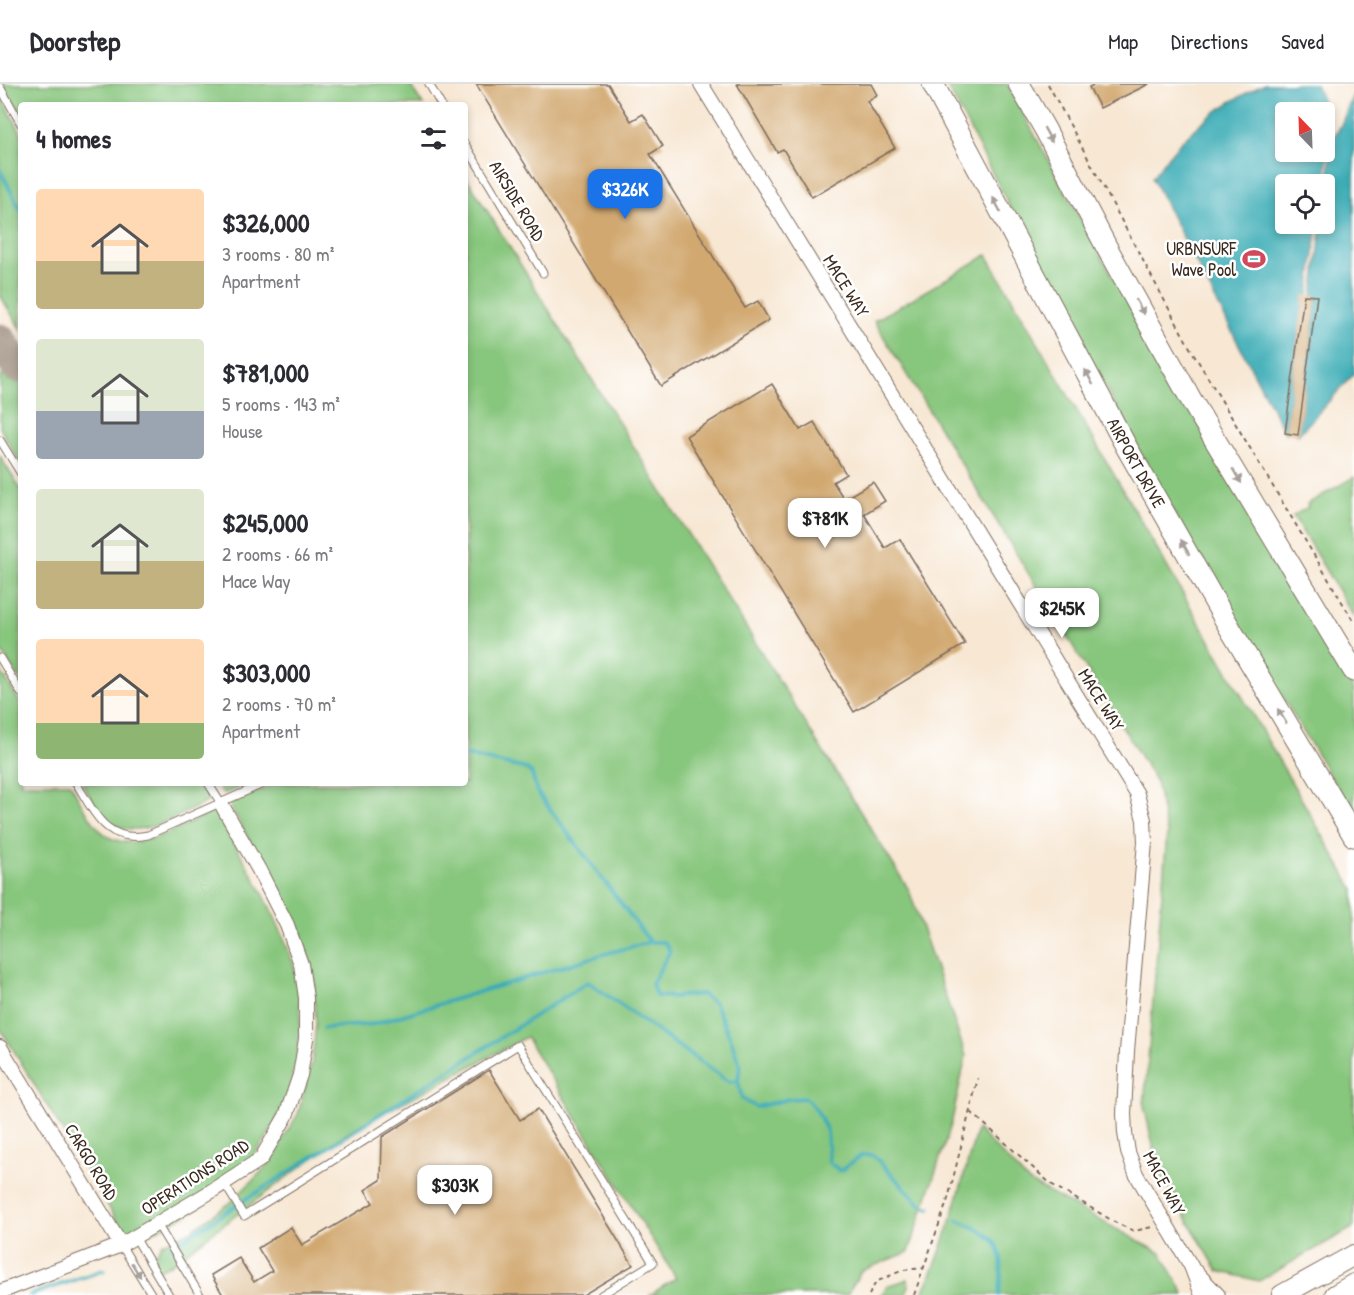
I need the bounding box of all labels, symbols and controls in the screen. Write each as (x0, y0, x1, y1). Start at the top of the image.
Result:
text: Doorstep (30, 22, 120, 60)
text: Map (1108, 27, 1138, 56)
text: Directions (1171, 27, 1248, 56)
text: Saved (1281, 27, 1324, 56)
north arrow (1275, 102, 1335, 162)
map controls (1275, 102, 1335, 234)
text: 4 homes (36, 121, 111, 156)
icon: filters (417, 122, 450, 155)
one-way arrow (1043, 126, 1053, 143)
street label: AIRSIDE ROAD (484, 156, 552, 246)
pin: $326K (583, 169, 667, 220)
button: locate (1275, 174, 1335, 234)
text: $326K (602, 175, 648, 202)
one-way arrow (992, 196, 1002, 213)
text: $326,000 (222, 205, 310, 240)
icon: home (84, 213, 156, 285)
place label: URBNSURF Wave Pool (1166, 236, 1237, 282)
text: 3 rooms · 80 m² (222, 240, 334, 267)
sports icon: URBNSURF Wave Pool (1241, 246, 1267, 272)
street label: MACE WAY (817, 250, 875, 322)
text: Apartment (222, 267, 300, 294)
one-way arrow (1134, 299, 1145, 315)
text: $781,000 (222, 355, 309, 390)
icon: home (84, 363, 156, 435)
one-way arrow (1084, 368, 1094, 385)
text: 5 rooms · 143 m² (222, 390, 340, 417)
street label: AIRPORT DRIVE (1101, 413, 1172, 513)
text: House (222, 417, 263, 444)
one-way arrow (1231, 468, 1242, 484)
pin: $781K (783, 498, 867, 549)
text: $781K (802, 504, 848, 531)
text: $245,000 (222, 505, 308, 540)
icon: home (84, 513, 156, 585)
one-way arrow (1179, 539, 1190, 555)
text: 2 rooms · 66 m² (222, 540, 333, 567)
text: Mace Way (222, 567, 291, 594)
pin: $245K (1020, 588, 1104, 639)
text: $245K (1039, 594, 1085, 621)
text: $303,000 (222, 655, 310, 690)
icon: home (84, 663, 156, 735)
street label: MACE WAY (1072, 664, 1130, 736)
text: 2 rooms · 70 m² (222, 690, 336, 717)
one-way arrow (1277, 707, 1287, 724)
text: Apartment (222, 717, 300, 744)
street label: CARGO ROAD (59, 1119, 124, 1205)
street label: OPERATIONS ROAD (136, 1132, 254, 1221)
street label: MACE WAY (1137, 1146, 1192, 1219)
pin: $303K (413, 1165, 497, 1216)
text: $303K (431, 1171, 479, 1198)
one-way arrow (131, 1262, 142, 1278)

